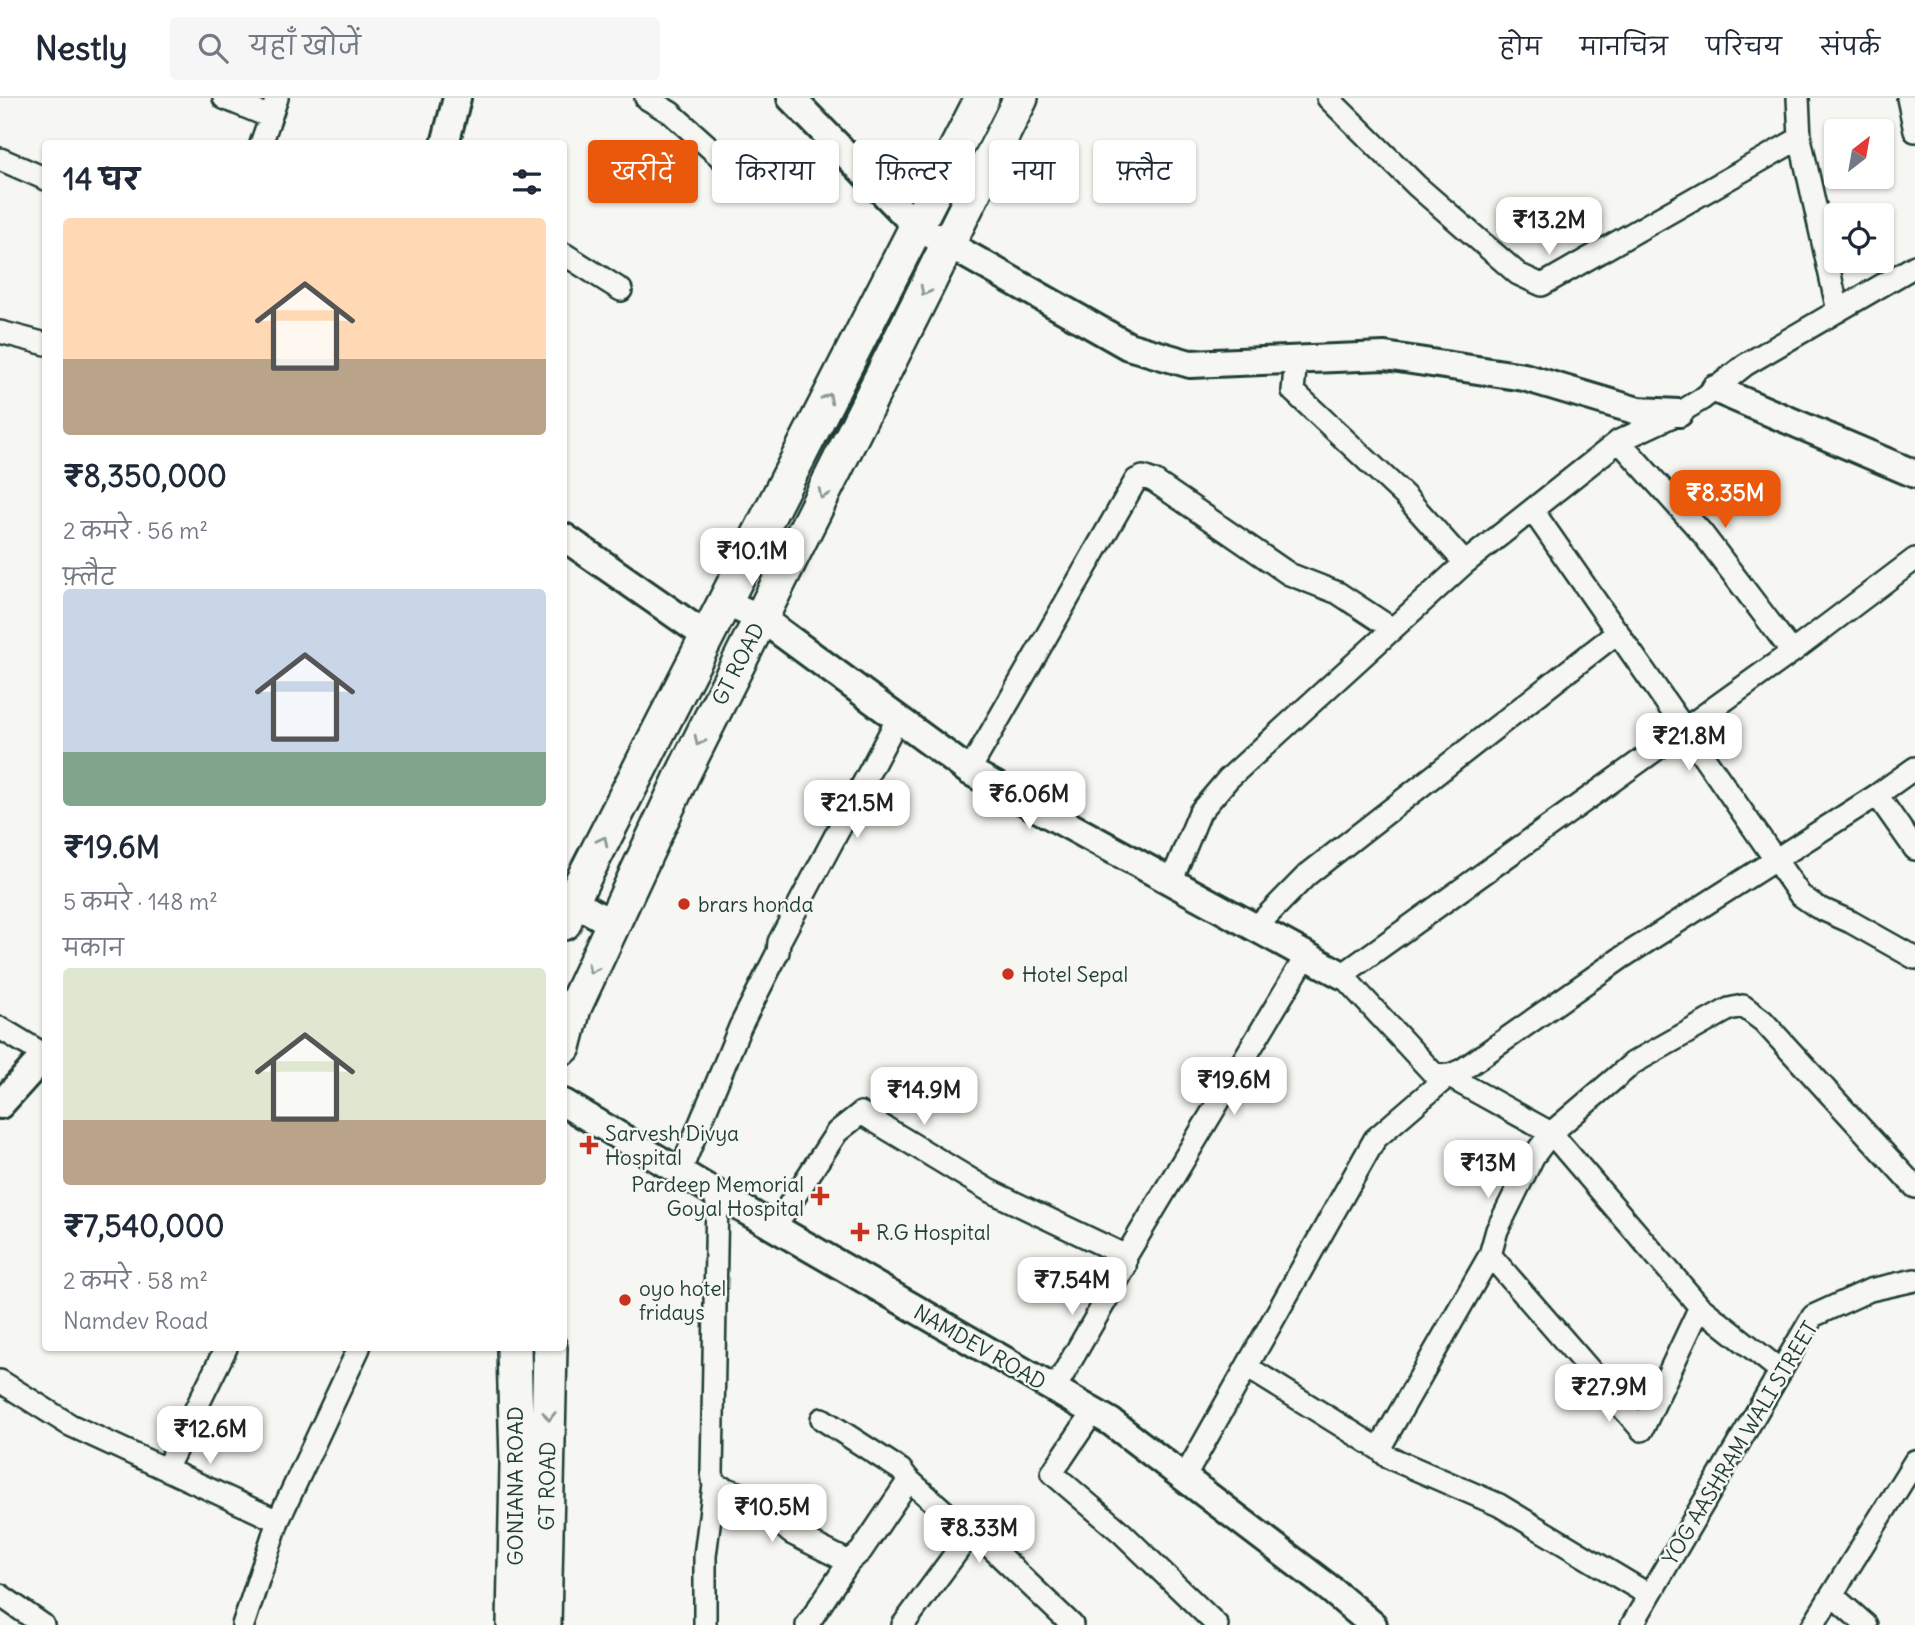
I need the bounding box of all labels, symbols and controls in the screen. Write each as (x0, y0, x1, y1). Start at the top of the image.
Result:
search box (170, 17, 660, 80)
text: Nestly (35, 27, 128, 69)
icon: search (194, 29, 232, 67)
text: यहाँ खोजें (250, 29, 361, 62)
text: होम (1499, 31, 1542, 61)
text: मानचित्र (1580, 31, 1668, 61)
text: परिचय (1706, 31, 1782, 61)
text: संपर्क (1820, 31, 1880, 61)
north arrow (1824, 119, 1894, 189)
map controls (1824, 119, 1894, 273)
chip: खरीदें (588, 140, 698, 203)
chip: किराया (712, 140, 839, 203)
chip: फ़िल्टर (853, 140, 975, 203)
chip: नया (989, 140, 1079, 203)
chip: फ़्लैट (1093, 140, 1196, 203)
text: 14 घर (63, 160, 139, 198)
icon: filters (508, 163, 546, 201)
pin: ₹13.2M (1492, 198, 1606, 257)
button: locate (1824, 203, 1894, 273)
text: ₹13.2M (1512, 205, 1586, 234)
icon: home (242, 263, 368, 389)
one-way arrow (920, 284, 934, 296)
one-way arrow (820, 392, 833, 405)
text: ₹8,350,000 (63, 457, 227, 495)
pin: ₹8.35M (1668, 470, 1782, 530)
text: ₹8.35M (1686, 478, 1764, 507)
one-way arrow (818, 487, 832, 499)
text: 2 कमरे · 56 m² (63, 516, 208, 545)
pin: ₹10.1M (695, 528, 809, 588)
text: ₹10.1M (716, 536, 788, 565)
text: फ़्लैट (63, 562, 115, 591)
street label: GT ROAD (706, 618, 770, 710)
icon: home (242, 634, 368, 760)
pin: ₹21.8M (1632, 714, 1746, 773)
text: ₹21.8M (1652, 721, 1726, 750)
one-way arrow (694, 734, 708, 746)
pin: ₹6.06M (972, 772, 1086, 831)
text: ₹6.06M (989, 779, 1069, 808)
pin: ₹21.5M (800, 780, 914, 840)
text: ₹21.5M (820, 788, 894, 817)
text: ₹19.6M (63, 828, 160, 866)
one-way arrow (594, 836, 608, 848)
text: 5 कमरे · 148 m² (63, 887, 218, 916)
place label: brars honda (698, 891, 813, 918)
marker: brars honda (676, 896, 692, 912)
text: मकान (63, 933, 124, 962)
place label: Hotel Sepal (1022, 961, 1128, 988)
one-way arrow (587, 962, 601, 974)
marker: Hotel Sepal (1000, 966, 1016, 982)
icon: home (242, 1014, 368, 1140)
pin: ₹19.6M (1177, 1058, 1291, 1117)
text: ₹19.6M (1197, 1065, 1271, 1094)
pin: ₹14.9M (867, 1068, 981, 1127)
text: ₹14.9M (887, 1075, 961, 1104)
place label: Sarvesh Divya Hospital (605, 1120, 739, 1171)
marker: Sarvesh Divya Hospital (579, 1135, 599, 1155)
pin: ₹13M (1447, 1140, 1529, 1200)
text: ₹13M (1460, 1148, 1516, 1177)
place label: Pardeep Memorial Goyal Hospital (631, 1171, 804, 1222)
marker: Pardeep Memorial Goyal Hospital (810, 1186, 830, 1206)
text: ₹7,540,000 (63, 1207, 224, 1245)
place label: R.G Hospital (876, 1219, 990, 1246)
marker: R.G Hospital (850, 1222, 870, 1242)
pin: ₹7.54M (1015, 1258, 1129, 1317)
text: ₹7.54M (1033, 1265, 1111, 1294)
text: 2 कमरे · 58 m² (63, 1266, 208, 1295)
place label: oyo hotel fridays (639, 1275, 726, 1326)
marker: oyo hotel fridays (617, 1292, 633, 1308)
street label: NAMDEV ROAD (909, 1298, 1051, 1396)
text: Namdev Road (63, 1306, 208, 1335)
street label: YOG AASHRAM WALI STREET (1656, 1316, 1824, 1570)
pin: ₹27.9M (1552, 1364, 1666, 1424)
text: ₹27.9M (1571, 1372, 1647, 1401)
pin: ₹12.6M (153, 1406, 267, 1466)
street label: GONIANA ROAD (502, 1406, 529, 1566)
one-way arrow (541, 1410, 556, 1421)
text: ₹12.6M (173, 1414, 247, 1443)
street label: GT ROAD (533, 1441, 561, 1531)
pin: ₹10.5M (715, 1484, 829, 1544)
text: ₹10.5M (734, 1492, 810, 1521)
pin: ₹8.33M (922, 1506, 1036, 1565)
text: ₹8.33M (940, 1513, 1018, 1542)

